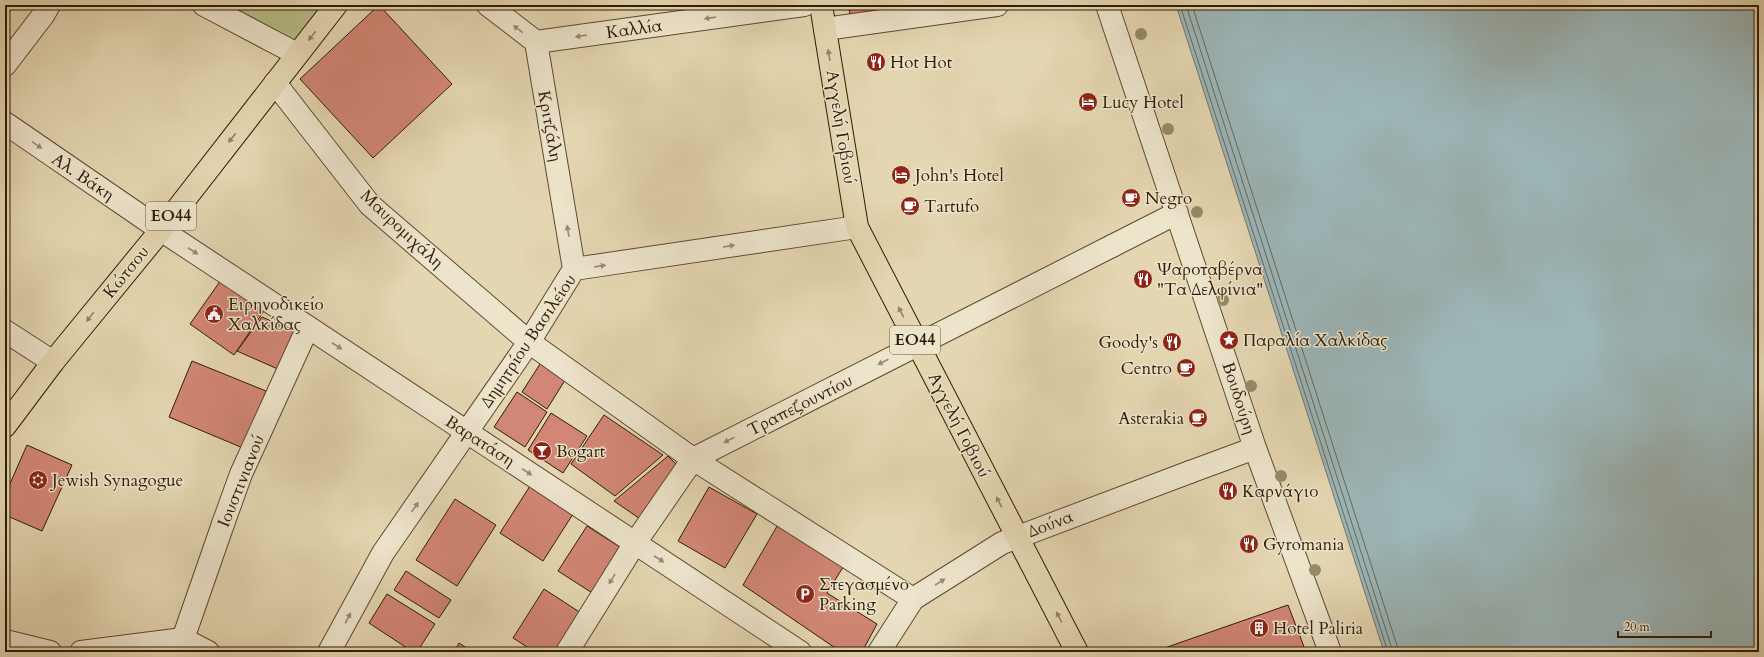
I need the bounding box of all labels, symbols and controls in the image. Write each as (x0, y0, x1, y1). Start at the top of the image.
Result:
street label: Καλλία (605, 14, 663, 44)
one-way arrow (703, 15, 716, 21)
one-way arrow (513, 25, 523, 33)
one-way arrow (307, 30, 316, 41)
one-way arrow (575, 33, 587, 39)
one-way arrow (826, 49, 832, 61)
restaurant icon: Hot Hot (865, 51, 887, 73)
place label: Hot Hot (890, 51, 953, 74)
street label: Αγγελή Γοβιού (821, 68, 861, 186)
street label: Κριτζάλη (532, 89, 568, 163)
hotel icon: Lucy Hotel (1077, 91, 1099, 113)
place label: Lucy Hotel (1102, 91, 1184, 114)
one-way arrow (228, 133, 236, 144)
one-way arrow (31, 142, 43, 149)
street label: Αλ. Βάκη (47, 148, 119, 206)
hotel icon: John's Hotel (890, 164, 912, 186)
place label: John's Hotel (912, 164, 1005, 187)
street label: Μαυρομιχάλη (355, 184, 449, 274)
cafe icon: Negro (1120, 187, 1142, 209)
place label: Negro (1145, 187, 1192, 210)
cafe icon: Tartufo (899, 195, 921, 217)
place label: Tartufo (924, 195, 979, 218)
road number: ΕΟ44 (146, 202, 196, 230)
one-way arrow (565, 225, 571, 237)
street label: Κώτσου (98, 241, 154, 303)
one-way arrow (723, 243, 735, 249)
one-way arrow (187, 248, 199, 255)
place label: Ψαροταβέρνα "Τα Δελφίνια" (1157, 258, 1263, 301)
one-way arrow (594, 262, 606, 268)
restaurant icon: Ψαροταβέρνα "Τα Δελφίνια" (1132, 268, 1154, 290)
street label: Δημητρίου Βασιλείου (475, 270, 581, 412)
place label: Ειρηνοδικείο Χαλκίδας (228, 293, 324, 336)
public building icon: Ειρηνοδικείο Χαλκίδας (203, 303, 225, 325)
one-way arrow (897, 306, 904, 318)
one-way arrow (85, 311, 94, 322)
road number: ΕΟ44 (890, 326, 940, 354)
place icon: Παραλία Χαλκίδας (1218, 329, 1240, 351)
place label: Παραλία Χαλκίδας (1243, 329, 1388, 352)
place label: Goody's (1099, 331, 1158, 354)
restaurant icon: Goody's (1161, 331, 1183, 353)
one-way arrow (331, 342, 342, 350)
place label: Centro (1121, 357, 1172, 380)
cafe icon: Centro (1175, 357, 1197, 379)
one-way arrow (877, 359, 889, 366)
street label: Βουδούρη (1217, 359, 1261, 437)
street label: Τραπεζουντίου (743, 369, 857, 441)
street label: Αγγελή Γοβιού (923, 369, 995, 481)
place label: Asterakia (1118, 407, 1185, 430)
cafe icon: Asterakia (1187, 407, 1209, 429)
street label: Βαρατάση (441, 410, 519, 472)
street label: Ιουστινιανού (212, 431, 270, 531)
one-way arrow (724, 437, 735, 444)
bar icon: Bogart (531, 440, 553, 462)
place label: Bogart (556, 440, 606, 463)
one-way arrow (522, 468, 532, 476)
synagogue icon: Jewish Synagogue (27, 469, 49, 491)
place label: Jewish Synagogue (49, 469, 183, 492)
restaurant icon: Καρνάγιο (1217, 480, 1239, 502)
place label: Καρνάγιο (1242, 480, 1319, 503)
one-way arrow (996, 496, 1002, 508)
one-way arrow (411, 501, 419, 512)
street label: Δούνα (1024, 505, 1076, 543)
restaurant icon: Gyromania (1238, 533, 1260, 555)
place label: Gyromania (1263, 533, 1345, 556)
one-way arrow (654, 555, 664, 563)
place label: Στεγασμένο Parking (819, 573, 909, 616)
one-way arrow (609, 574, 616, 585)
one-way arrow (935, 578, 945, 586)
parking icon: Στεγασμένο Parking (794, 583, 816, 605)
one-way arrow (345, 612, 351, 624)
one-way arrow (1056, 612, 1062, 623)
scale bar (1618, 613, 1711, 639)
building icon: Hotel Paliria (1248, 617, 1270, 639)
place label: Hotel Paliria (1273, 617, 1364, 640)
text: 20 m (1624, 619, 1651, 635)

